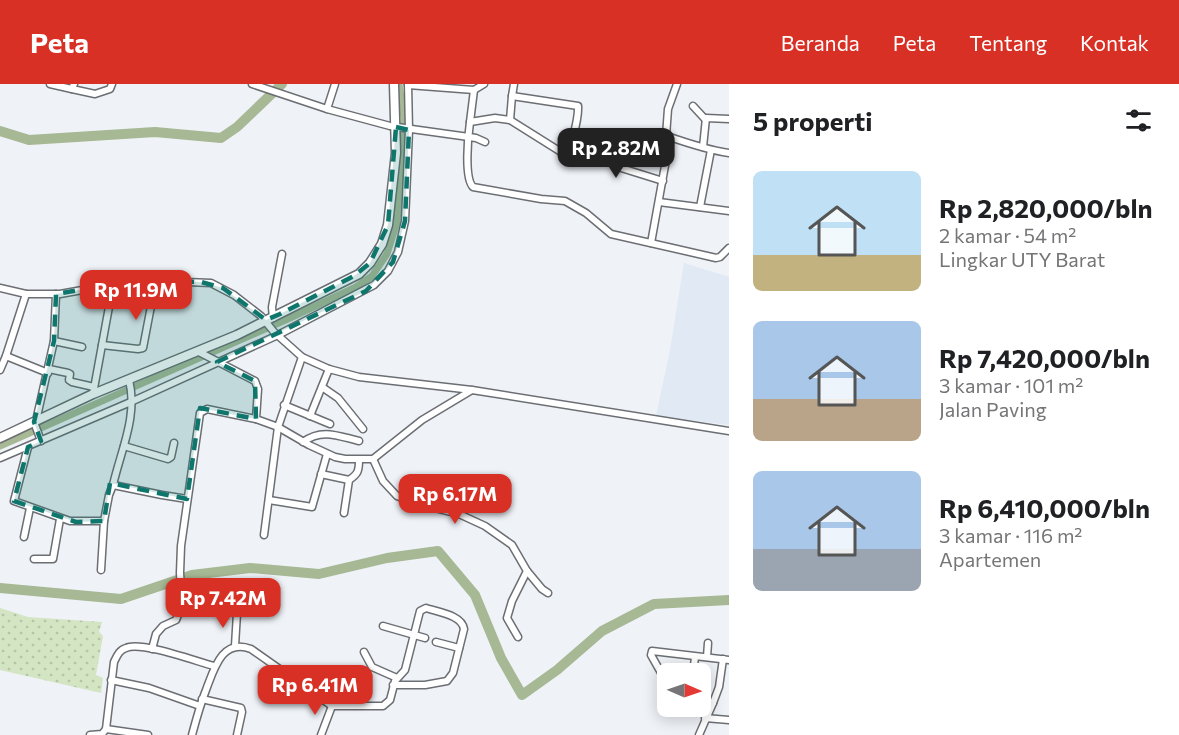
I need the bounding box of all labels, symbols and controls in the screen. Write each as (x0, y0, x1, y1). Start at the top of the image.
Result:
text: Peta (30, 25, 89, 59)
text: Beranda (781, 30, 860, 55)
text: Peta (893, 30, 936, 55)
text: Tentang (969, 30, 1047, 55)
text: Kontak (1080, 30, 1149, 55)
icon: filters (1122, 104, 1155, 137)
text: 5 properti (753, 105, 872, 136)
pin: Rp 2.82M (554, 128, 678, 179)
text: Rp 2.82M (572, 135, 660, 159)
text: Rp 2,820,000/bln (939, 192, 1153, 223)
icon: home (801, 195, 873, 267)
text: 2 kamar · 54 m² (939, 223, 1076, 247)
text: Lingkar UTY Barat (939, 247, 1105, 271)
pin: Rp 11.9M (74, 270, 198, 321)
text: Rp 11.9M (94, 277, 178, 301)
text: Rp 7,420,000/bln (939, 342, 1150, 373)
icon: home (801, 345, 873, 417)
text: 3 kamar · 101 m² (939, 373, 1083, 397)
text: Jalan Paving (939, 397, 1047, 421)
pin: Rp 6.17M (393, 474, 517, 525)
text: Rp 6.17M (413, 481, 497, 505)
text: Rp 6,410,000/bln (939, 492, 1150, 523)
icon: home (801, 495, 873, 567)
text: 3 kamar · 116 m² (939, 523, 1082, 547)
text: Apartemen (939, 547, 1041, 571)
pin: Rp 7.42M (161, 578, 285, 629)
text: Rp 7.42M (180, 585, 266, 609)
north arrow (657, 663, 711, 717)
map controls (657, 663, 711, 717)
pin: Rp 6.41M (253, 665, 377, 716)
text: Rp 6.41M (272, 672, 358, 696)

